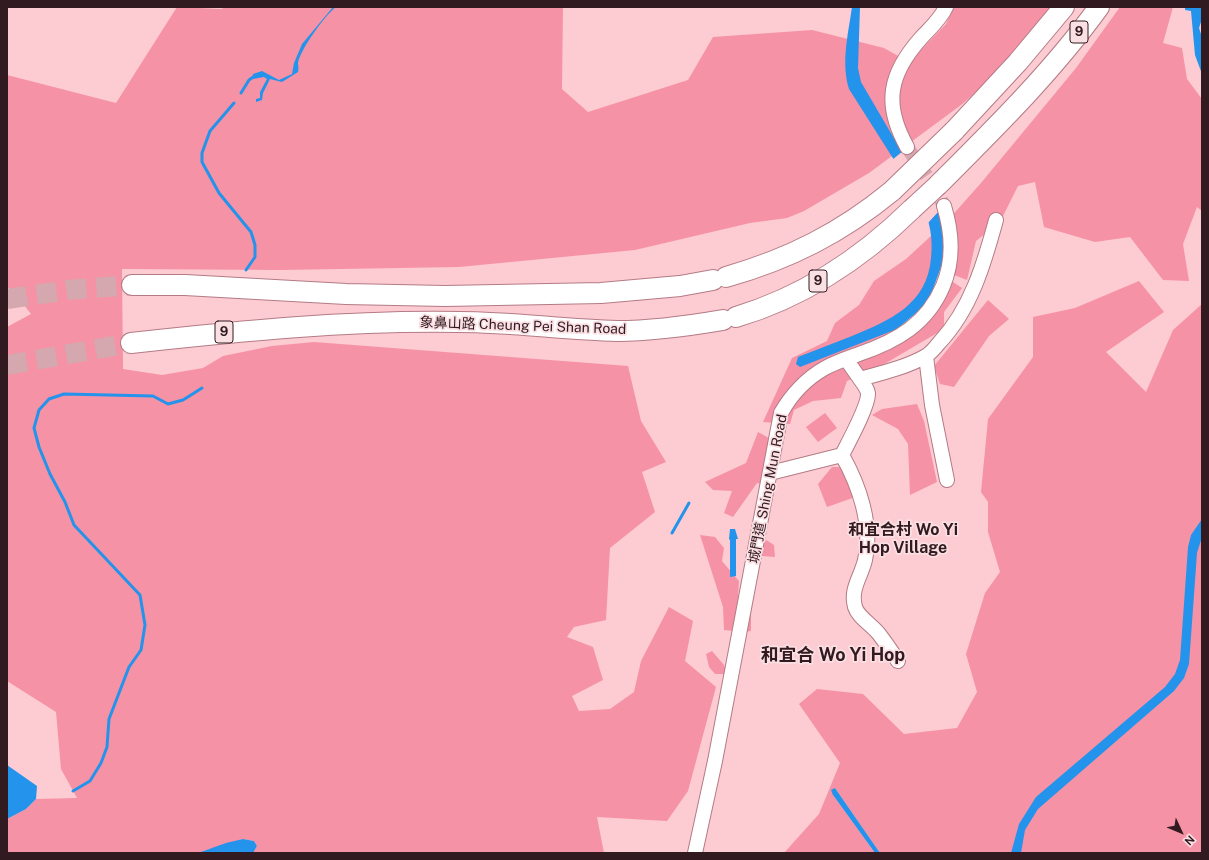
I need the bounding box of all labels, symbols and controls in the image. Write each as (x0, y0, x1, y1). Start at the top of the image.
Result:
road number: 9 (1070, 21, 1088, 43)
road number: 9 (809, 270, 827, 292)
street label: 象鼻山路 Cheung Pei Shan Road (419, 314, 627, 338)
road number: 9 (215, 321, 233, 343)
street label: 城門道 Shing Mun Road (745, 413, 791, 565)
district label: 和宜合村 Wo Yi Hop Village (848, 520, 958, 558)
district label: 和宜合 Wo Yi Hop (761, 644, 905, 666)
north arrow (1161, 812, 1201, 852)
text: N (1182, 833, 1197, 848)

